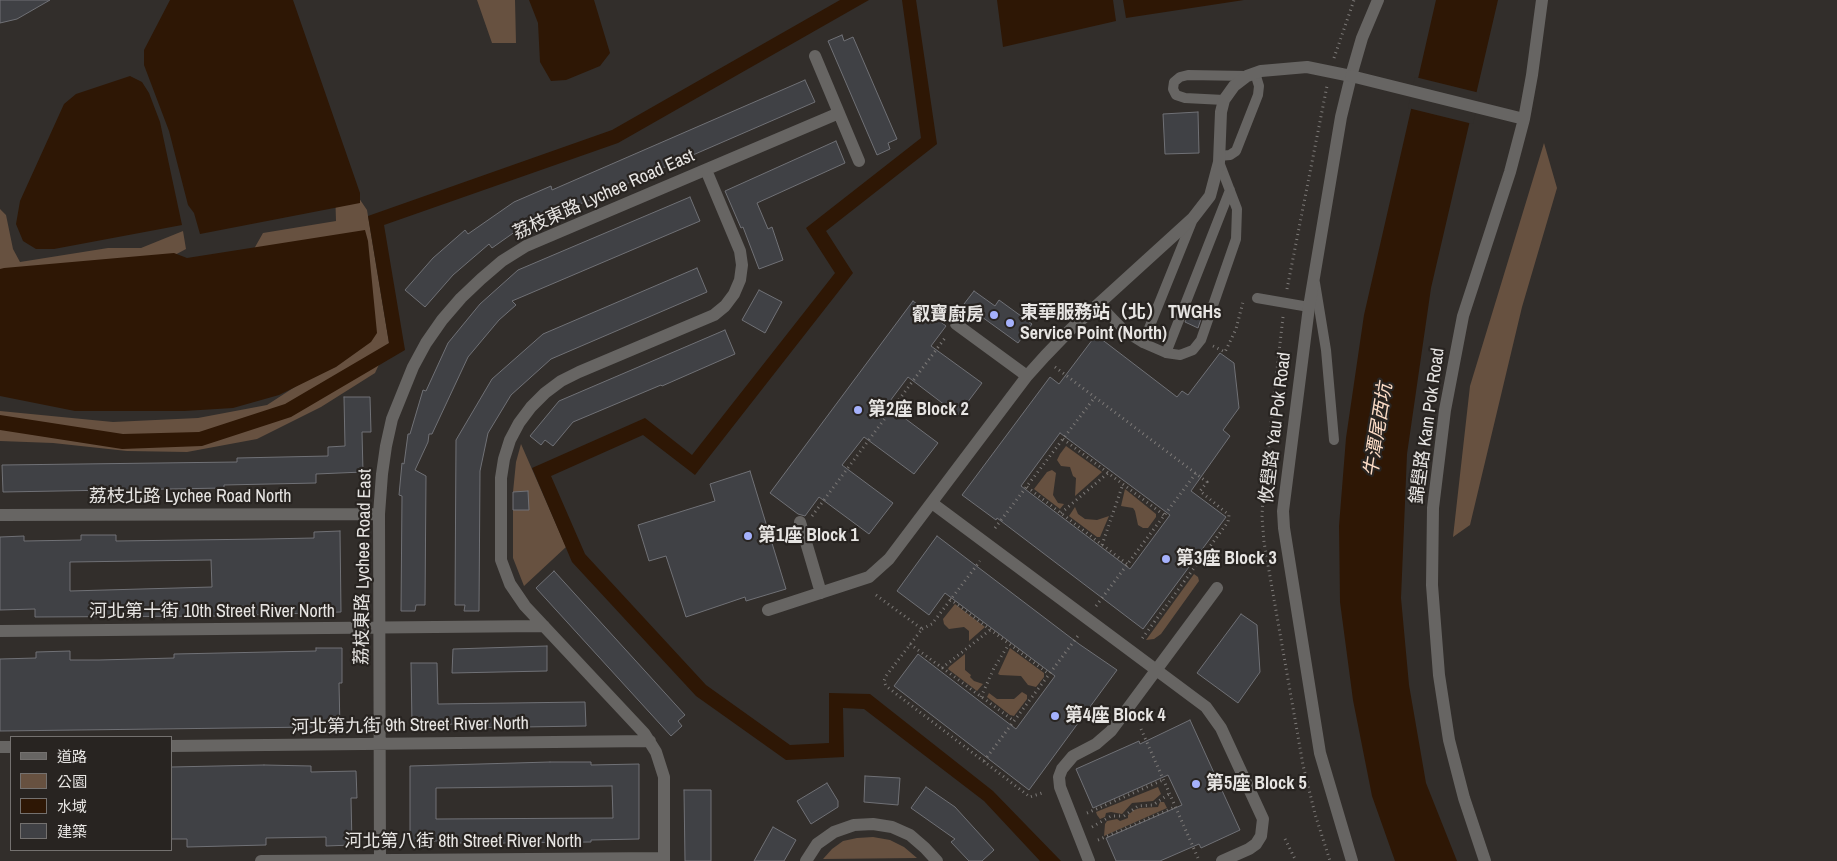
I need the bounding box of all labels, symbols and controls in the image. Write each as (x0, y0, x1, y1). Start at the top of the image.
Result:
street label: 荔枝東路 Lychee Road East (510, 145, 698, 245)
place label: 東華服務站（北） TWGHs Service Point (North) (1020, 302, 1221, 344)
place label: 叡寶廚房 (912, 304, 984, 326)
marker: 叡寶廚房 (988, 309, 1000, 321)
marker: 東華服務站（北） TWGHs Service Point (North) (1004, 317, 1016, 329)
street label: 錦壆路 Kam Pok Road (1406, 347, 1450, 505)
street label: 攸壆路 Yau Pok Road (1256, 351, 1296, 505)
water label: 牛潭尾西坑 (1360, 381, 1398, 479)
place label: 第2座 Block 2 (868, 399, 969, 421)
marker: 第2座 Block 2 (852, 404, 864, 416)
street label: 荔枝東路 Lychee Road East (351, 469, 377, 665)
street label: 荔枝北路 Lychee Road North (89, 486, 291, 508)
place label: 第1座 Block 1 (758, 525, 859, 547)
marker: 第1座 Block 1 (742, 530, 754, 542)
place label: 第3座 Block 3 (1176, 548, 1277, 570)
marker: 第3座 Block 3 (1160, 553, 1172, 565)
street label: 河北第十街 10th Street River North (89, 601, 335, 623)
place label: 第4座 Block 4 (1065, 705, 1166, 727)
marker: 第4座 Block 4 (1049, 710, 1061, 722)
street label: 河北第九街 9th Street River North (291, 713, 529, 739)
legend (10, 736, 172, 851)
text: 道路 (57, 746, 87, 767)
text: 公園 (57, 771, 87, 792)
place label: 第5座 Block 5 (1206, 773, 1307, 795)
marker: 第5座 Block 5 (1190, 778, 1202, 790)
text: 水域 (57, 796, 87, 817)
text: 建築 (57, 821, 87, 842)
street label: 河北第八街 8th Street River North (344, 831, 582, 853)

